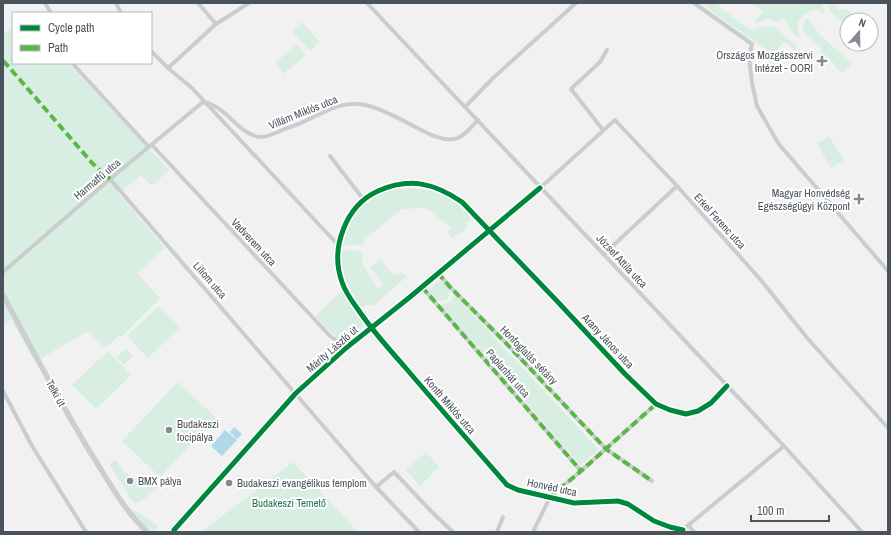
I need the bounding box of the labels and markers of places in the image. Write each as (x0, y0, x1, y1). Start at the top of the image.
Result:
place label: Országos Mozgásszervi Intézet - OORI (716, 48, 813, 75)
marker: Országos Mozgásszervi Intézet - OORI (816, 55, 828, 67)
place label: Magyar Honvédség Egészségügyi Központ (758, 186, 850, 213)
marker: Magyar Honvédség Egészségügyi Központ (853, 193, 865, 205)
place label: Budakeszi focipálya (177, 417, 219, 444)
marker: Budakeszi focipálya (164, 425, 174, 435)
place label: BMX pálya (138, 474, 182, 488)
marker: BMX pálya (125, 476, 135, 486)
place label: Budakeszi evangélikus templom (237, 476, 367, 490)
marker: Budakeszi evangélikus templom (224, 478, 234, 488)

